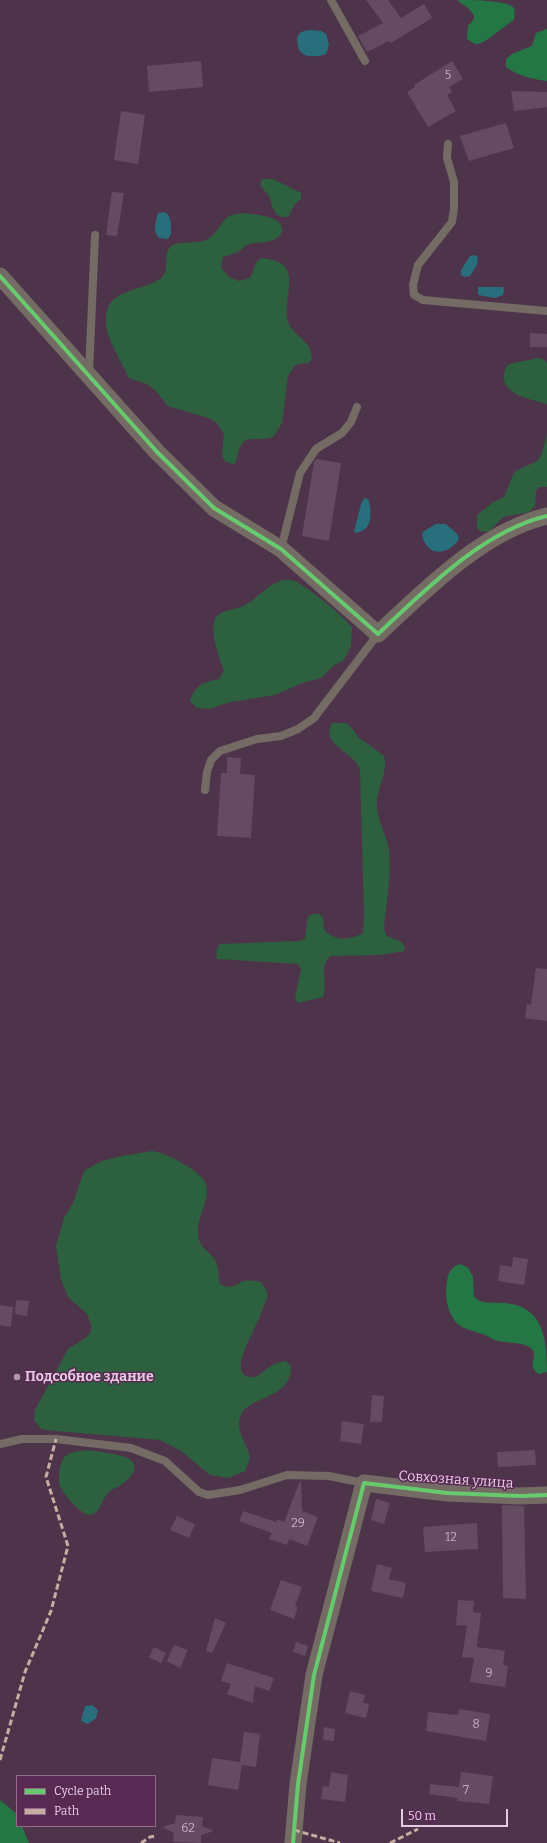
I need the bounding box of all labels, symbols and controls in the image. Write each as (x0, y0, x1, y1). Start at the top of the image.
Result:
house number: 5 (445, 69, 451, 83)
place label: Подсобное здание (25, 1369, 154, 1385)
marker: Подсобное здание (12, 1372, 22, 1382)
street label: Совхозная улица (398, 1468, 514, 1492)
house number: 29 (291, 1517, 305, 1531)
house number: 12 (445, 1531, 457, 1545)
house number: 9 (485, 1667, 493, 1681)
house number: 8 (472, 1718, 480, 1732)
legend (16, 1775, 156, 1827)
text: Cycle path (54, 1784, 111, 1798)
house number: 7 (463, 1784, 469, 1798)
scale bar (403, 1801, 510, 1827)
text: Path (54, 1804, 79, 1818)
text: 50 m (408, 1809, 436, 1823)
house number: 62 (181, 1822, 195, 1836)

